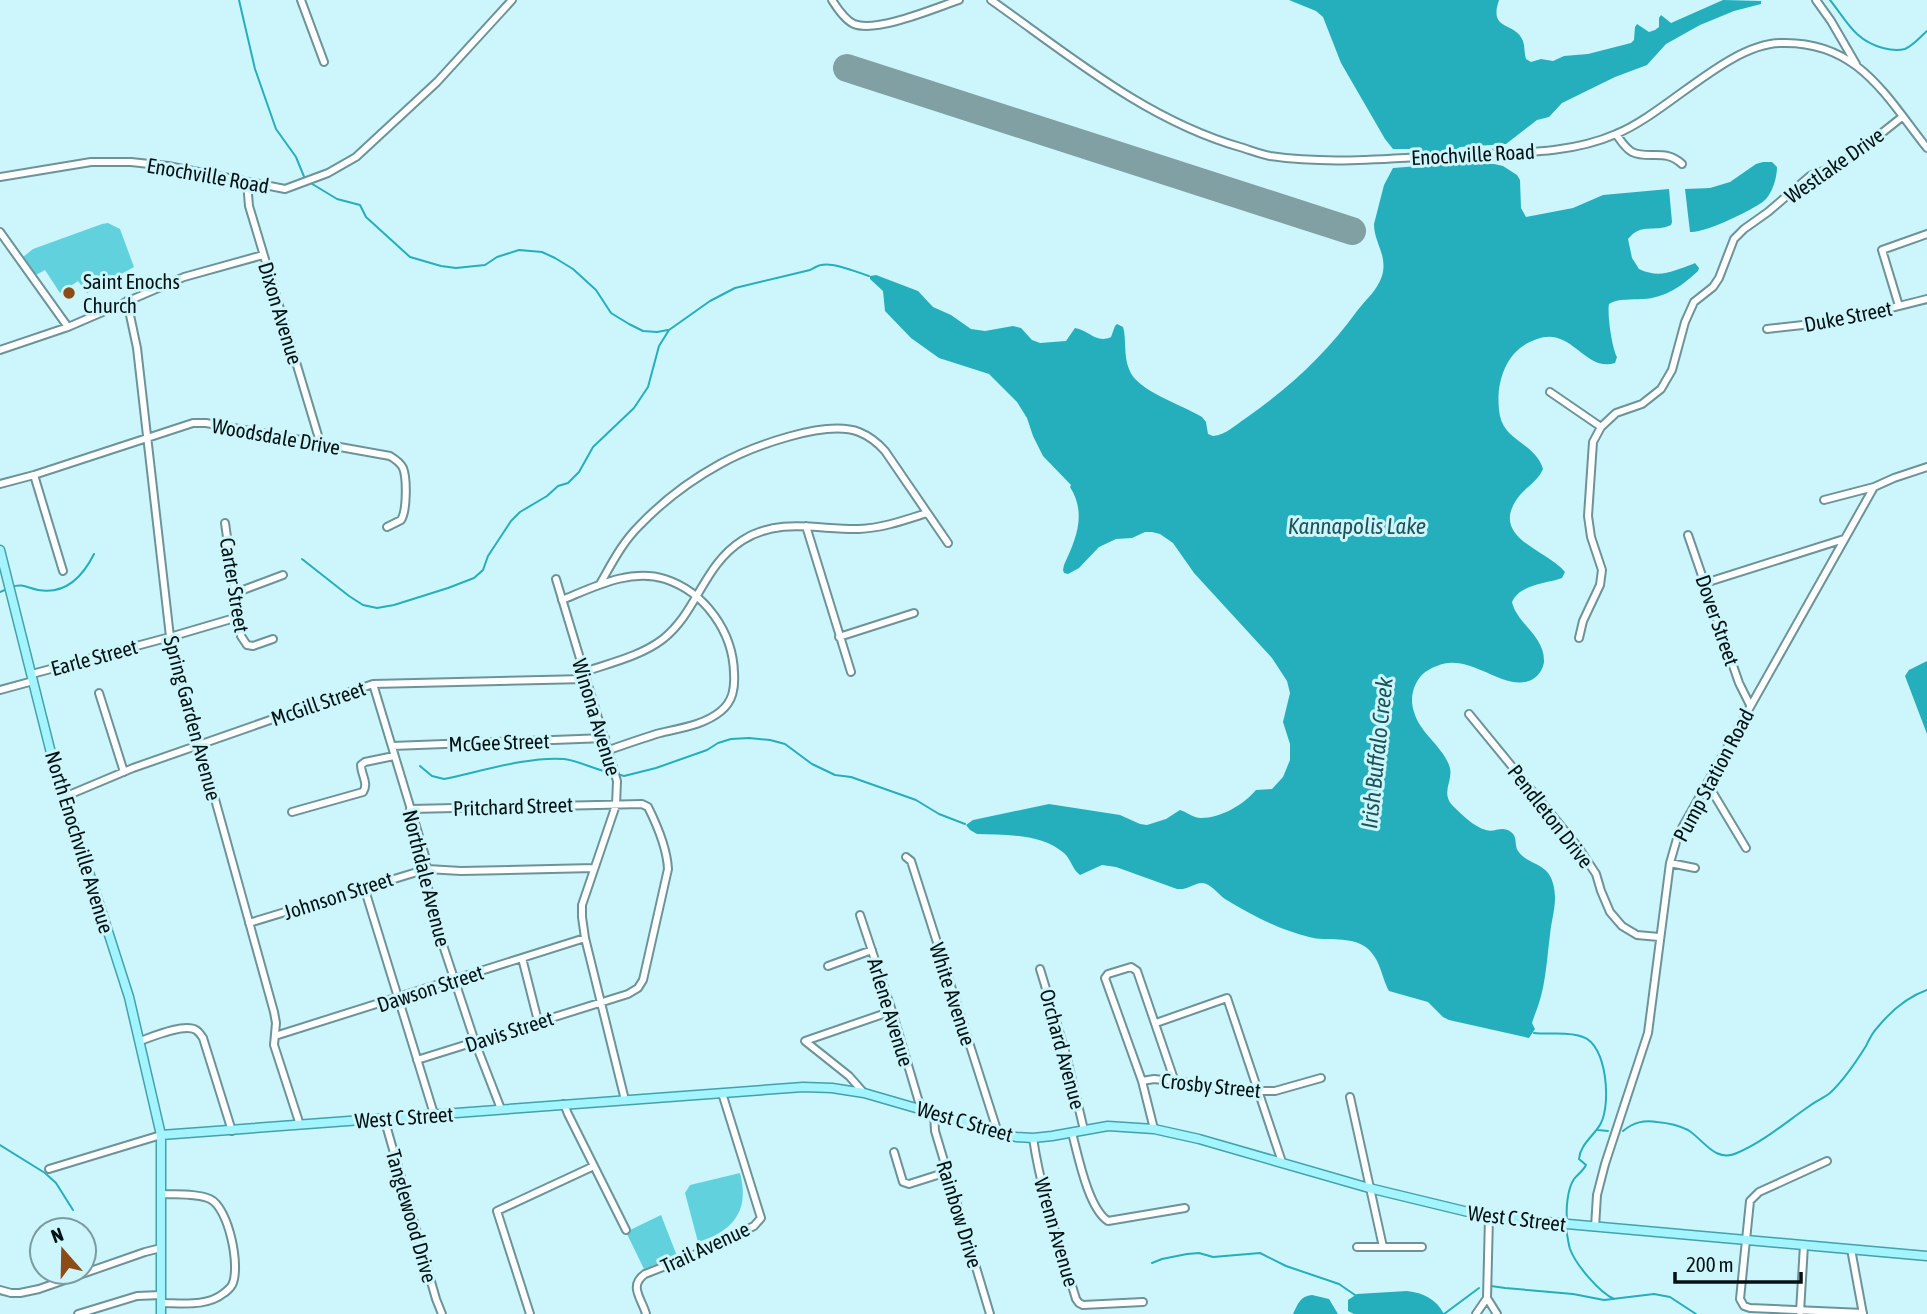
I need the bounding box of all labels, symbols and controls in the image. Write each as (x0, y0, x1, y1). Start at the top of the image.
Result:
street label: Westlake Drive (1780, 122, 1888, 208)
street label: Enochville Road (1411, 139, 1535, 169)
street label: Enochville Road (145, 152, 271, 198)
street label: Dixon Avenue (254, 259, 308, 367)
place label: Saint Enochs Church (83, 269, 180, 317)
marker: Saint Enochs Church (61, 285, 77, 301)
street label: Duke Street (1802, 296, 1894, 336)
street label: Woodsdale Drive (210, 413, 342, 459)
water label: Kannapolis Lake (1288, 513, 1426, 539)
street label: Carter Street (216, 536, 254, 634)
street label: Dover Street (1691, 571, 1745, 669)
street label: Spring Garden Avenue (159, 633, 227, 803)
street label: Earle Street (48, 634, 140, 680)
street label: Winona Avenue (568, 656, 626, 778)
water label: Irish Buffalo Creek (1356, 675, 1398, 830)
street label: McGill Street (268, 676, 368, 730)
street label: Pump Station Road (1668, 705, 1758, 845)
street label: McGee Street (448, 728, 550, 756)
street label: North Enochville Avenue (41, 748, 119, 936)
street label: Pendleton Drive (1503, 760, 1599, 872)
street label: Pritchard Street (453, 792, 573, 820)
street label: Northdale Avenue (398, 807, 456, 949)
street label: Johnson Street (280, 866, 396, 924)
street label: White Avenue (925, 940, 981, 1048)
street label: Arlene Avenue (863, 955, 919, 1069)
street label: Dawson Street (374, 960, 486, 1016)
street label: Orchard Avenue (1035, 986, 1091, 1112)
street label: Davis Street (462, 1005, 556, 1057)
street label: Crosby Street (1160, 1068, 1262, 1102)
street label: West C Street (914, 1096, 1016, 1146)
street label: West C Street (354, 1102, 454, 1132)
street label: Tanglewood Drive (382, 1147, 442, 1285)
street label: Rainbow Drive (932, 1157, 988, 1271)
street label: Wrenn Avenue (1030, 1175, 1084, 1289)
street label: West C Street (1466, 1200, 1568, 1236)
north arrow (28, 1216, 98, 1286)
street label: Trail Avenue (657, 1216, 753, 1278)
text: N (48, 1223, 66, 1247)
scale bar (1675, 1240, 1801, 1284)
text: 200 m (1686, 1252, 1734, 1276)

